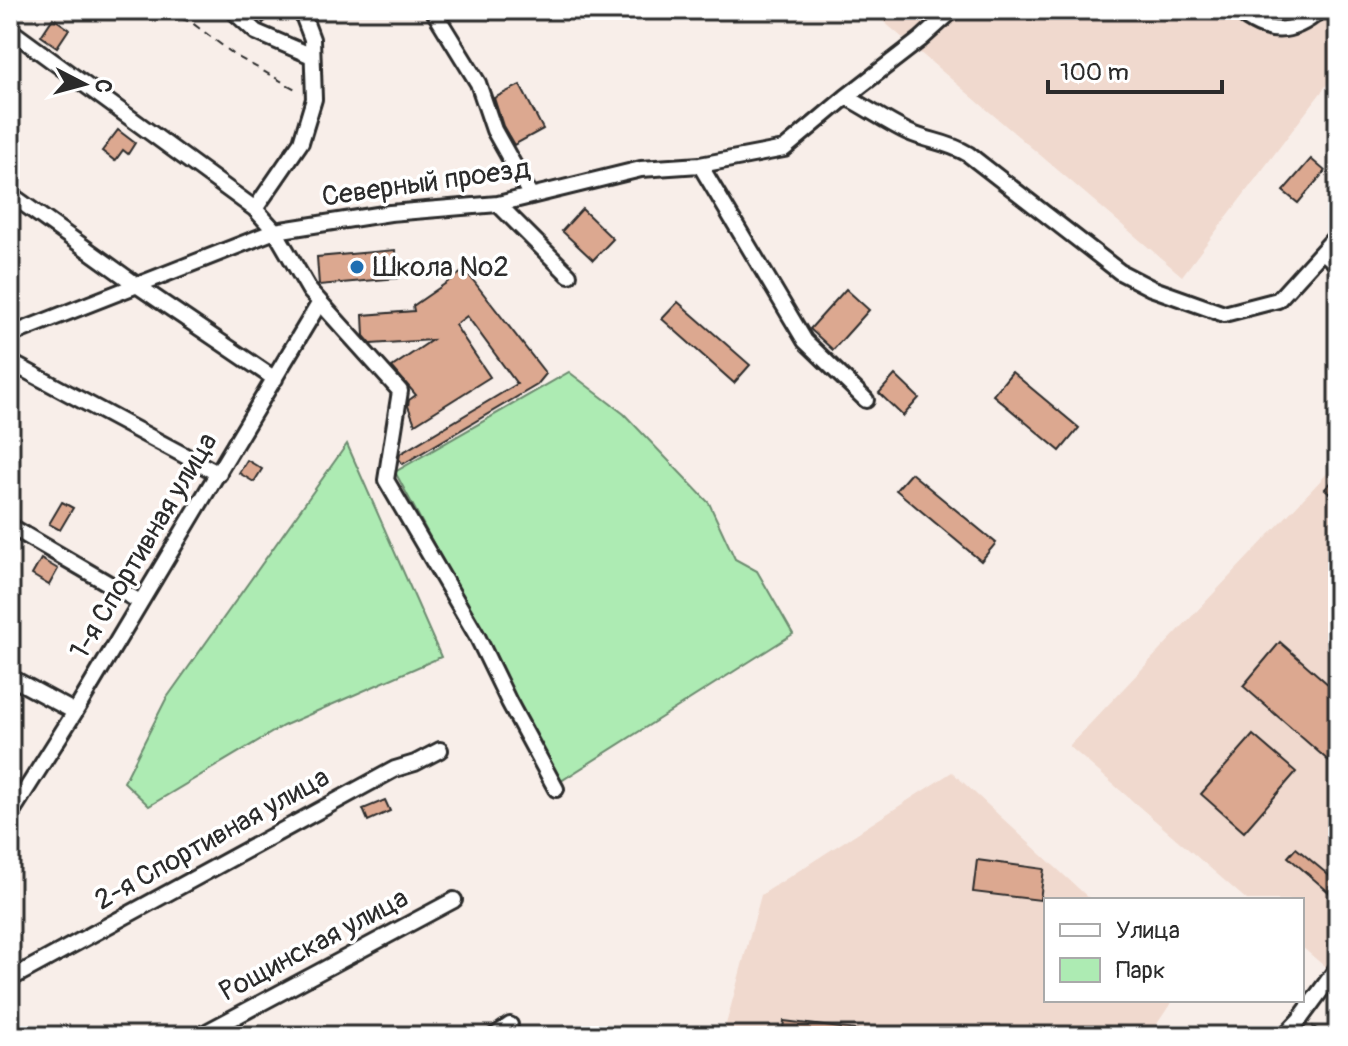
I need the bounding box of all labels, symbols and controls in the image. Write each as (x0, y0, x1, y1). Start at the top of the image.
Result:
north arrow (44, 44, 124, 124)
scale bar (1048, 44, 1222, 94)
text: 100 m (1060, 58, 1129, 87)
text: С (88, 78, 118, 95)
street label: Северный проезд (320, 151, 533, 215)
place label: Школа №2 (373, 250, 509, 285)
marker: Школа №2 (348, 258, 366, 276)
street label: 1-я Спортивная улица (63, 426, 225, 666)
street label: 2-я Спортивная улица (89, 760, 335, 918)
street label: Рощинская улица (214, 881, 414, 1009)
legend (1044, 898, 1304, 1002)
text: Улица (1116, 916, 1180, 945)
text: Парк (1116, 956, 1165, 985)

